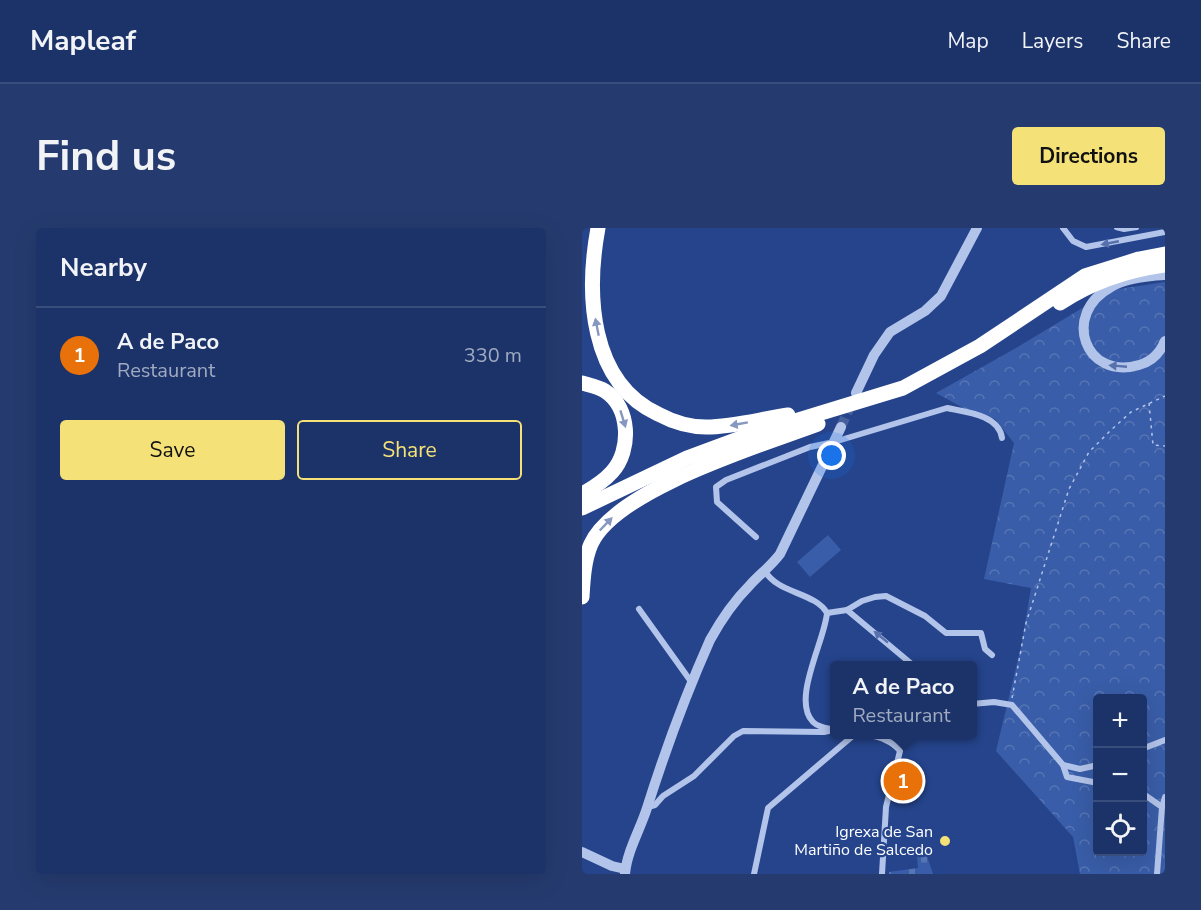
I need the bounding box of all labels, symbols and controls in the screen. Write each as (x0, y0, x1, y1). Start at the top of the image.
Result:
text: Mapleaf (30, 22, 136, 60)
text: Map (947, 27, 989, 55)
text: Layers (1022, 27, 1083, 55)
text: Share (1116, 27, 1171, 55)
button: Directions (1012, 127, 1165, 185)
text: Find us (36, 128, 176, 185)
one-way arrow (1101, 239, 1120, 248)
text: Nearby (60, 250, 147, 285)
one-way arrow (592, 317, 601, 336)
text: A de Paco (117, 327, 219, 357)
text: 1 (74, 342, 86, 369)
text: 330 m (464, 342, 522, 369)
text: Restaurant (117, 357, 215, 384)
one-way arrow (1108, 361, 1127, 371)
one-way arrow (619, 410, 628, 428)
one-way arrow (729, 419, 748, 428)
button: Save (60, 420, 285, 480)
button: Share (297, 420, 522, 480)
your location (817, 441, 846, 470)
one-way arrow (599, 518, 613, 532)
one-way arrow (873, 631, 889, 644)
popup (830, 661, 977, 739)
text: A de Paco (852, 672, 955, 702)
map controls (1093, 694, 1147, 856)
button: + (1093, 694, 1147, 748)
text: Restaurant (852, 702, 951, 729)
button: − (1093, 748, 1147, 802)
pin: 1 (884, 758, 922, 804)
button: locate (1093, 802, 1147, 856)
place label: Igrexa de San Martiño de Salcedo (794, 821, 933, 861)
marker: Igrexa de San Martiño de Salcedo (938, 834, 952, 848)

